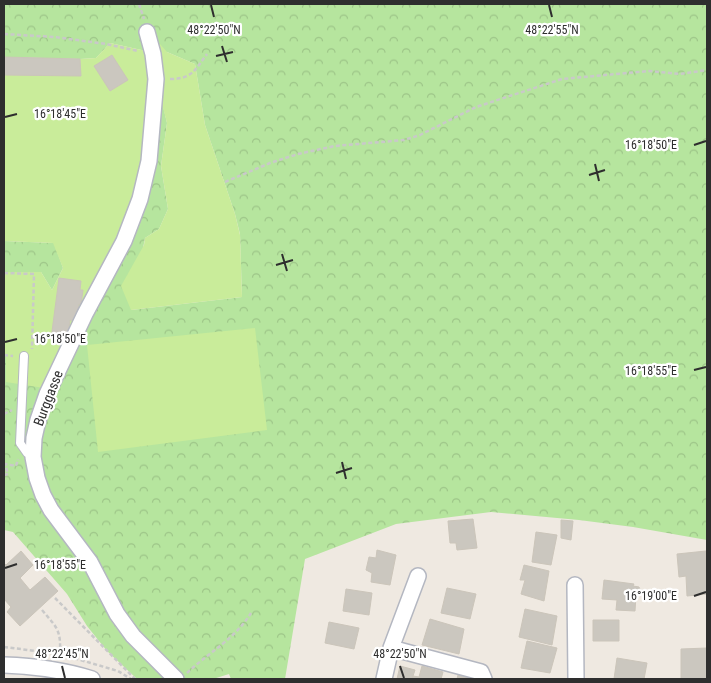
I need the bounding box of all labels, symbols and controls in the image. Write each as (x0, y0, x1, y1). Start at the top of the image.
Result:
text: 48°22'50"N (187, 23, 241, 37)
text: 48°22'55"N (525, 23, 579, 37)
text: 16°18'45"E (34, 107, 86, 121)
text: 16°18'50"E (625, 138, 677, 152)
text: 16°18'50"E (34, 332, 86, 346)
text: 16°18'55"E (625, 364, 677, 378)
street label: Burggasse (30, 367, 66, 428)
text: 16°18'55"E (34, 558, 86, 572)
text: 16°19'00"E (625, 589, 677, 603)
text: 48°22'45"N (35, 647, 89, 661)
text: 48°22'50"N (373, 647, 427, 661)

